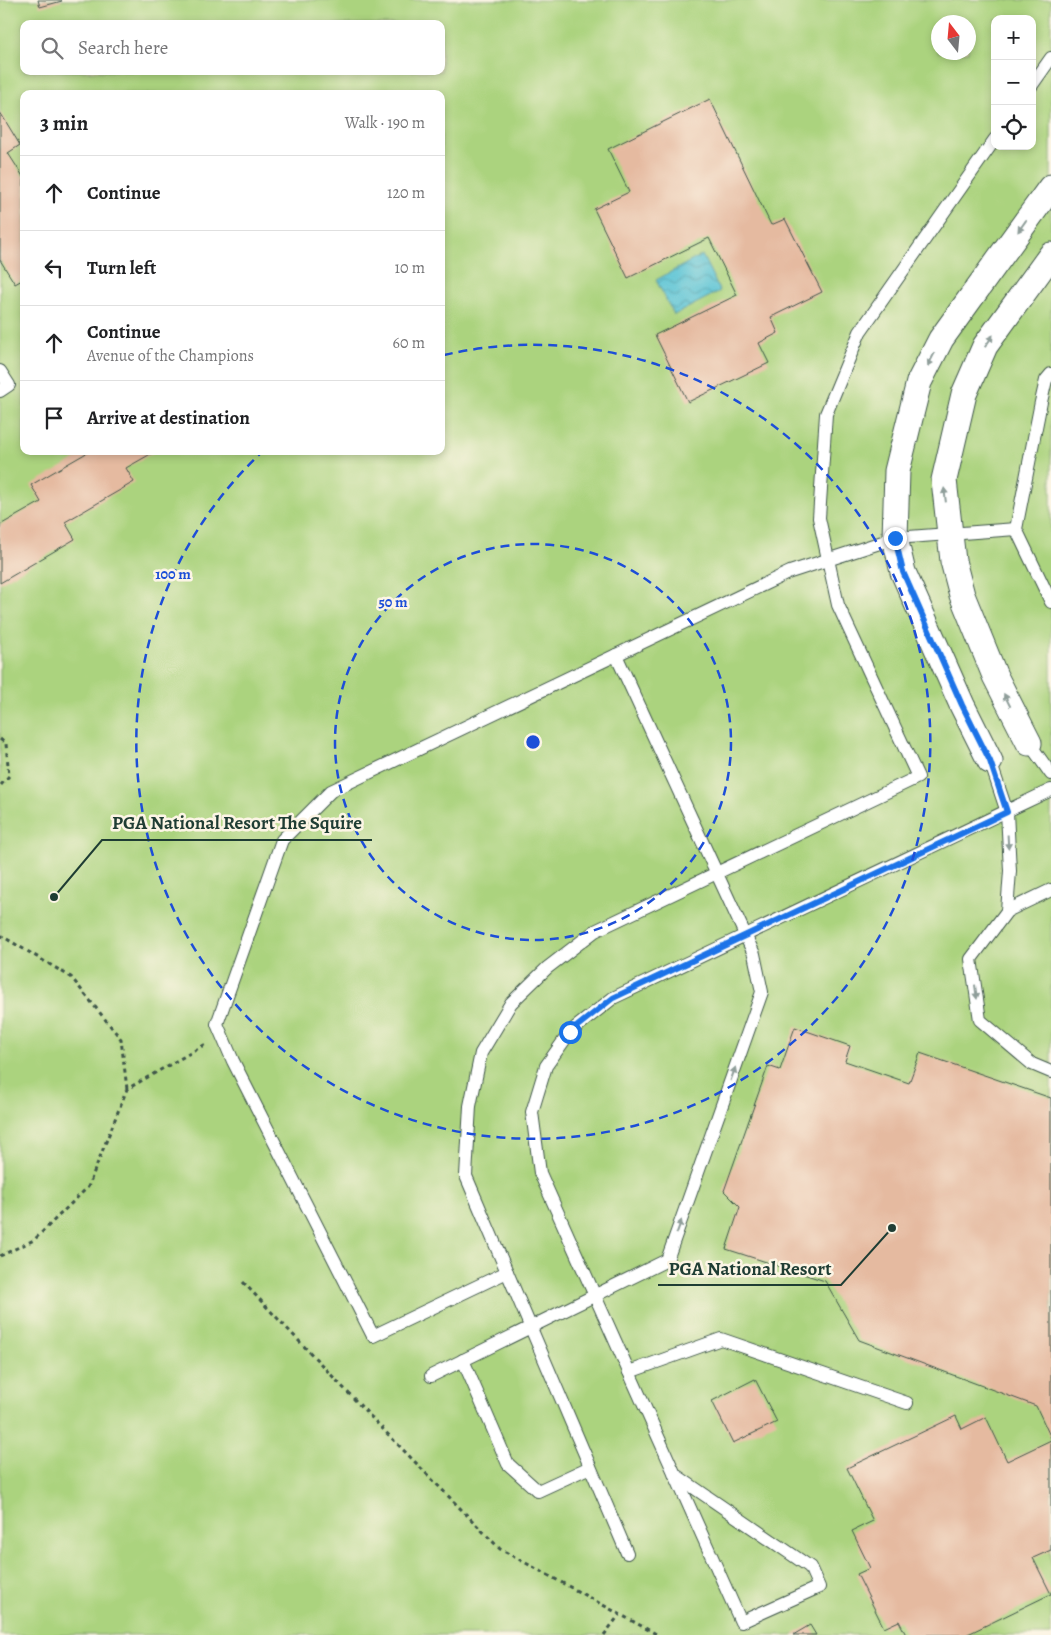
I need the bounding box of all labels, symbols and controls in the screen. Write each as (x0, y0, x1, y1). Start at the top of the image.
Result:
north arrow (931, 15, 976, 60)
map controls (991, 15, 1036, 150)
button: + (991, 15, 1036, 60)
search box (20, 20, 445, 75)
icon: search (38, 34, 66, 62)
text: Search here (78, 35, 168, 61)
button: − (991, 60, 1036, 105)
button: locate (991, 105, 1036, 150)
text: 3 min (40, 109, 88, 137)
text: Walk · 190 m (345, 112, 425, 134)
icon: ahead (40, 179, 68, 207)
text: Continue (87, 180, 161, 206)
text: 120 m (387, 182, 425, 204)
one-way arrow (1017, 219, 1027, 233)
icon: left (40, 254, 68, 282)
text: Turn left (87, 255, 156, 281)
text: 10 m (395, 257, 425, 279)
text: Continue (87, 319, 161, 345)
icon: ahead (40, 329, 68, 357)
text: 60 m (393, 332, 425, 354)
one-way arrow (984, 334, 994, 348)
text: Avenue of the Champions (87, 345, 254, 367)
one-way arrow (927, 353, 935, 367)
icon: arrive (40, 404, 68, 432)
text: Arrive at destination (87, 405, 250, 431)
one-way arrow (941, 487, 949, 503)
route end (884, 527, 907, 550)
text: 100 m (155, 564, 191, 584)
text: 50 m (378, 592, 408, 612)
one-way arrow (1003, 692, 1011, 707)
centre of rings (524, 733, 542, 751)
callout: PGA National Resort The Squire (102, 806, 372, 840)
text: PGA National Resort The Squire (112, 810, 362, 836)
one-way arrow (1005, 834, 1013, 850)
one-way arrow (972, 985, 980, 1001)
route start (559, 1021, 582, 1044)
one-way arrow (729, 1066, 737, 1081)
one-way arrow (675, 1219, 683, 1234)
callout: PGA National Resort (658, 1251, 841, 1285)
text: PGA National Resort (669, 1256, 832, 1282)

